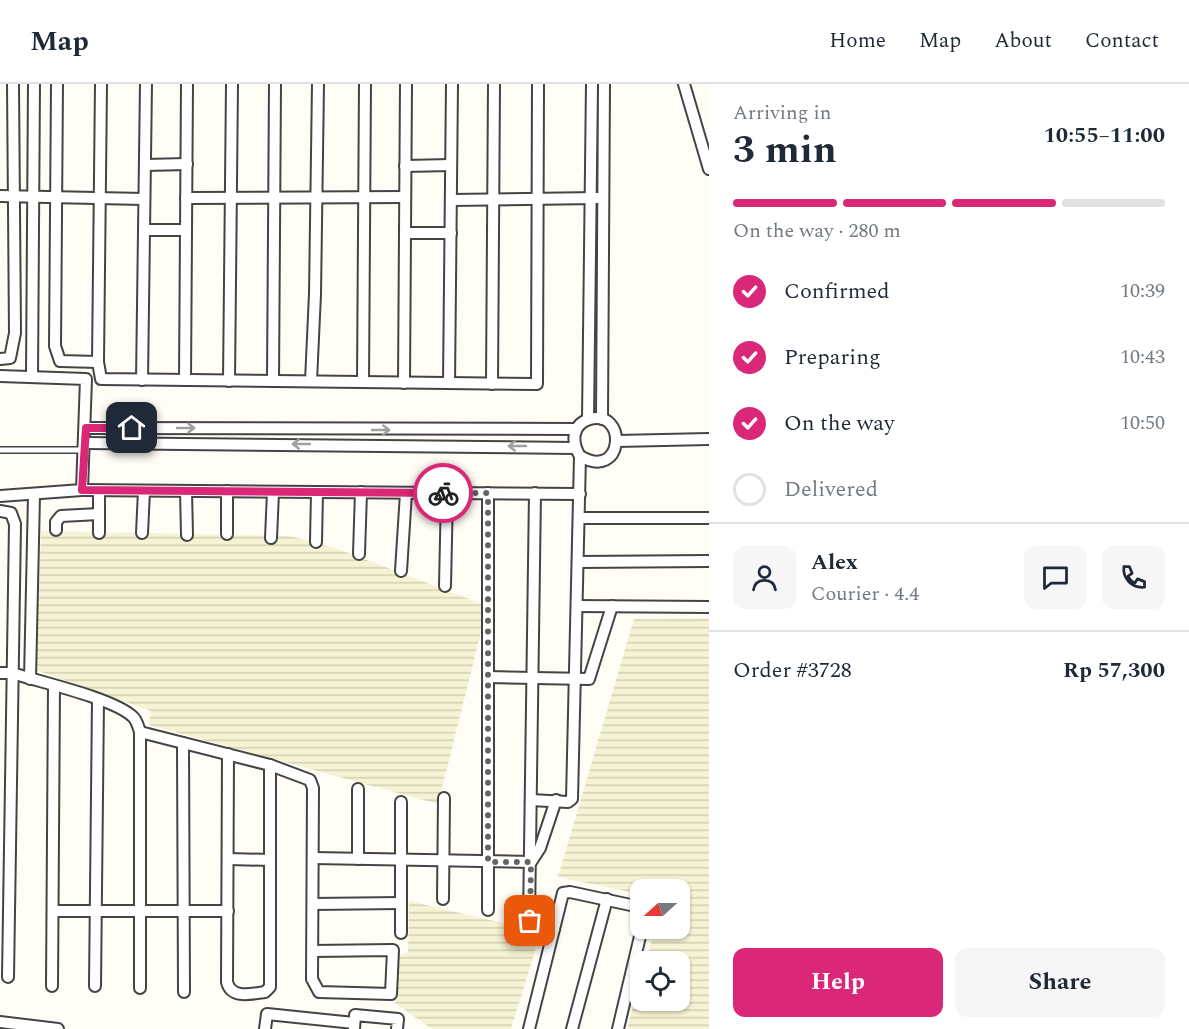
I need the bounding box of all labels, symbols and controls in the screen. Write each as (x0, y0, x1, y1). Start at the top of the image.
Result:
text: Map (30, 20, 89, 63)
text: Home (829, 25, 886, 57)
text: Map (919, 25, 961, 57)
text: About (994, 25, 1052, 57)
text: Contact (1085, 25, 1159, 57)
text: Arriving in (733, 98, 831, 128)
text: 10:55–11:00 (1043, 119, 1165, 152)
text: 3 min (733, 121, 837, 180)
text: On the way · 280 m (733, 216, 901, 246)
icon: check (733, 275, 766, 308)
text: Confirmed (784, 275, 890, 308)
text: 10:39 (1120, 276, 1165, 306)
icon: check (733, 341, 766, 374)
text: Preparing (784, 341, 881, 374)
text: 10:43 (1120, 342, 1165, 372)
pin (106, 402, 157, 453)
icon: check (733, 407, 766, 440)
text: On the way (784, 407, 895, 440)
text: 10:50 (1120, 408, 1165, 438)
icon: home (115, 411, 148, 444)
one-way arrow (176, 423, 196, 434)
one-way arrow (371, 424, 391, 436)
one-way arrow (291, 438, 311, 450)
one-way arrow (507, 440, 527, 452)
courier (413, 463, 473, 523)
text: Delivered (784, 473, 878, 506)
icon: bike (427, 477, 460, 510)
button: person (733, 546, 796, 609)
text: Alex (811, 546, 858, 579)
button: chat (1024, 546, 1087, 609)
button: phone (1102, 546, 1165, 609)
text: Courier · 4.4 (811, 579, 919, 609)
text: Order #3728 (733, 654, 852, 687)
text: Rp 57,300 (1063, 654, 1165, 687)
north arrow (630, 879, 690, 939)
map controls (630, 879, 690, 1011)
pin (504, 895, 555, 946)
icon: bag (513, 904, 546, 937)
button: Help (733, 948, 943, 1017)
button: Share (955, 948, 1165, 1017)
button: locate (630, 951, 690, 1011)

